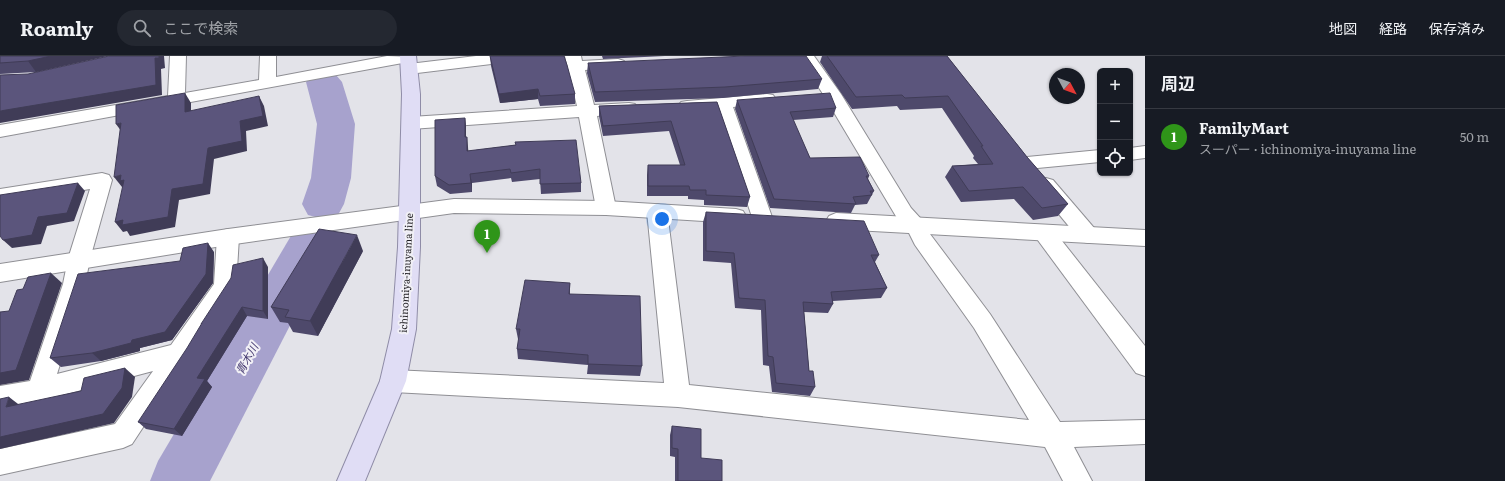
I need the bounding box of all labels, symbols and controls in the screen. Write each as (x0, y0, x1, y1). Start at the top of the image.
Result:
search box (117, 10, 397, 46)
text: Roamly (20, 14, 93, 42)
text: ここで検索 (163, 16, 238, 39)
icon: search (131, 17, 153, 39)
text: 地図 (1329, 18, 1357, 38)
text: 経路 (1379, 18, 1407, 38)
text: 保存済み (1429, 18, 1485, 38)
north arrow (1049, 68, 1085, 104)
map controls (1097, 68, 1133, 176)
button: + (1097, 68, 1133, 104)
text: 周辺 (1161, 70, 1195, 95)
button: − (1097, 104, 1133, 140)
text: FamilyMart (1199, 116, 1289, 139)
text: 1 (1171, 127, 1177, 146)
text: 50 m (1460, 127, 1489, 146)
text: スーパー · ichinomiya-inuyama line (1199, 139, 1416, 158)
button: locate (1097, 140, 1133, 176)
your location (652, 209, 672, 229)
street label: ichinomiya-inuyama line (395, 213, 416, 333)
pin: 1 (474, 220, 500, 253)
water label: 青木川 (231, 339, 262, 377)

